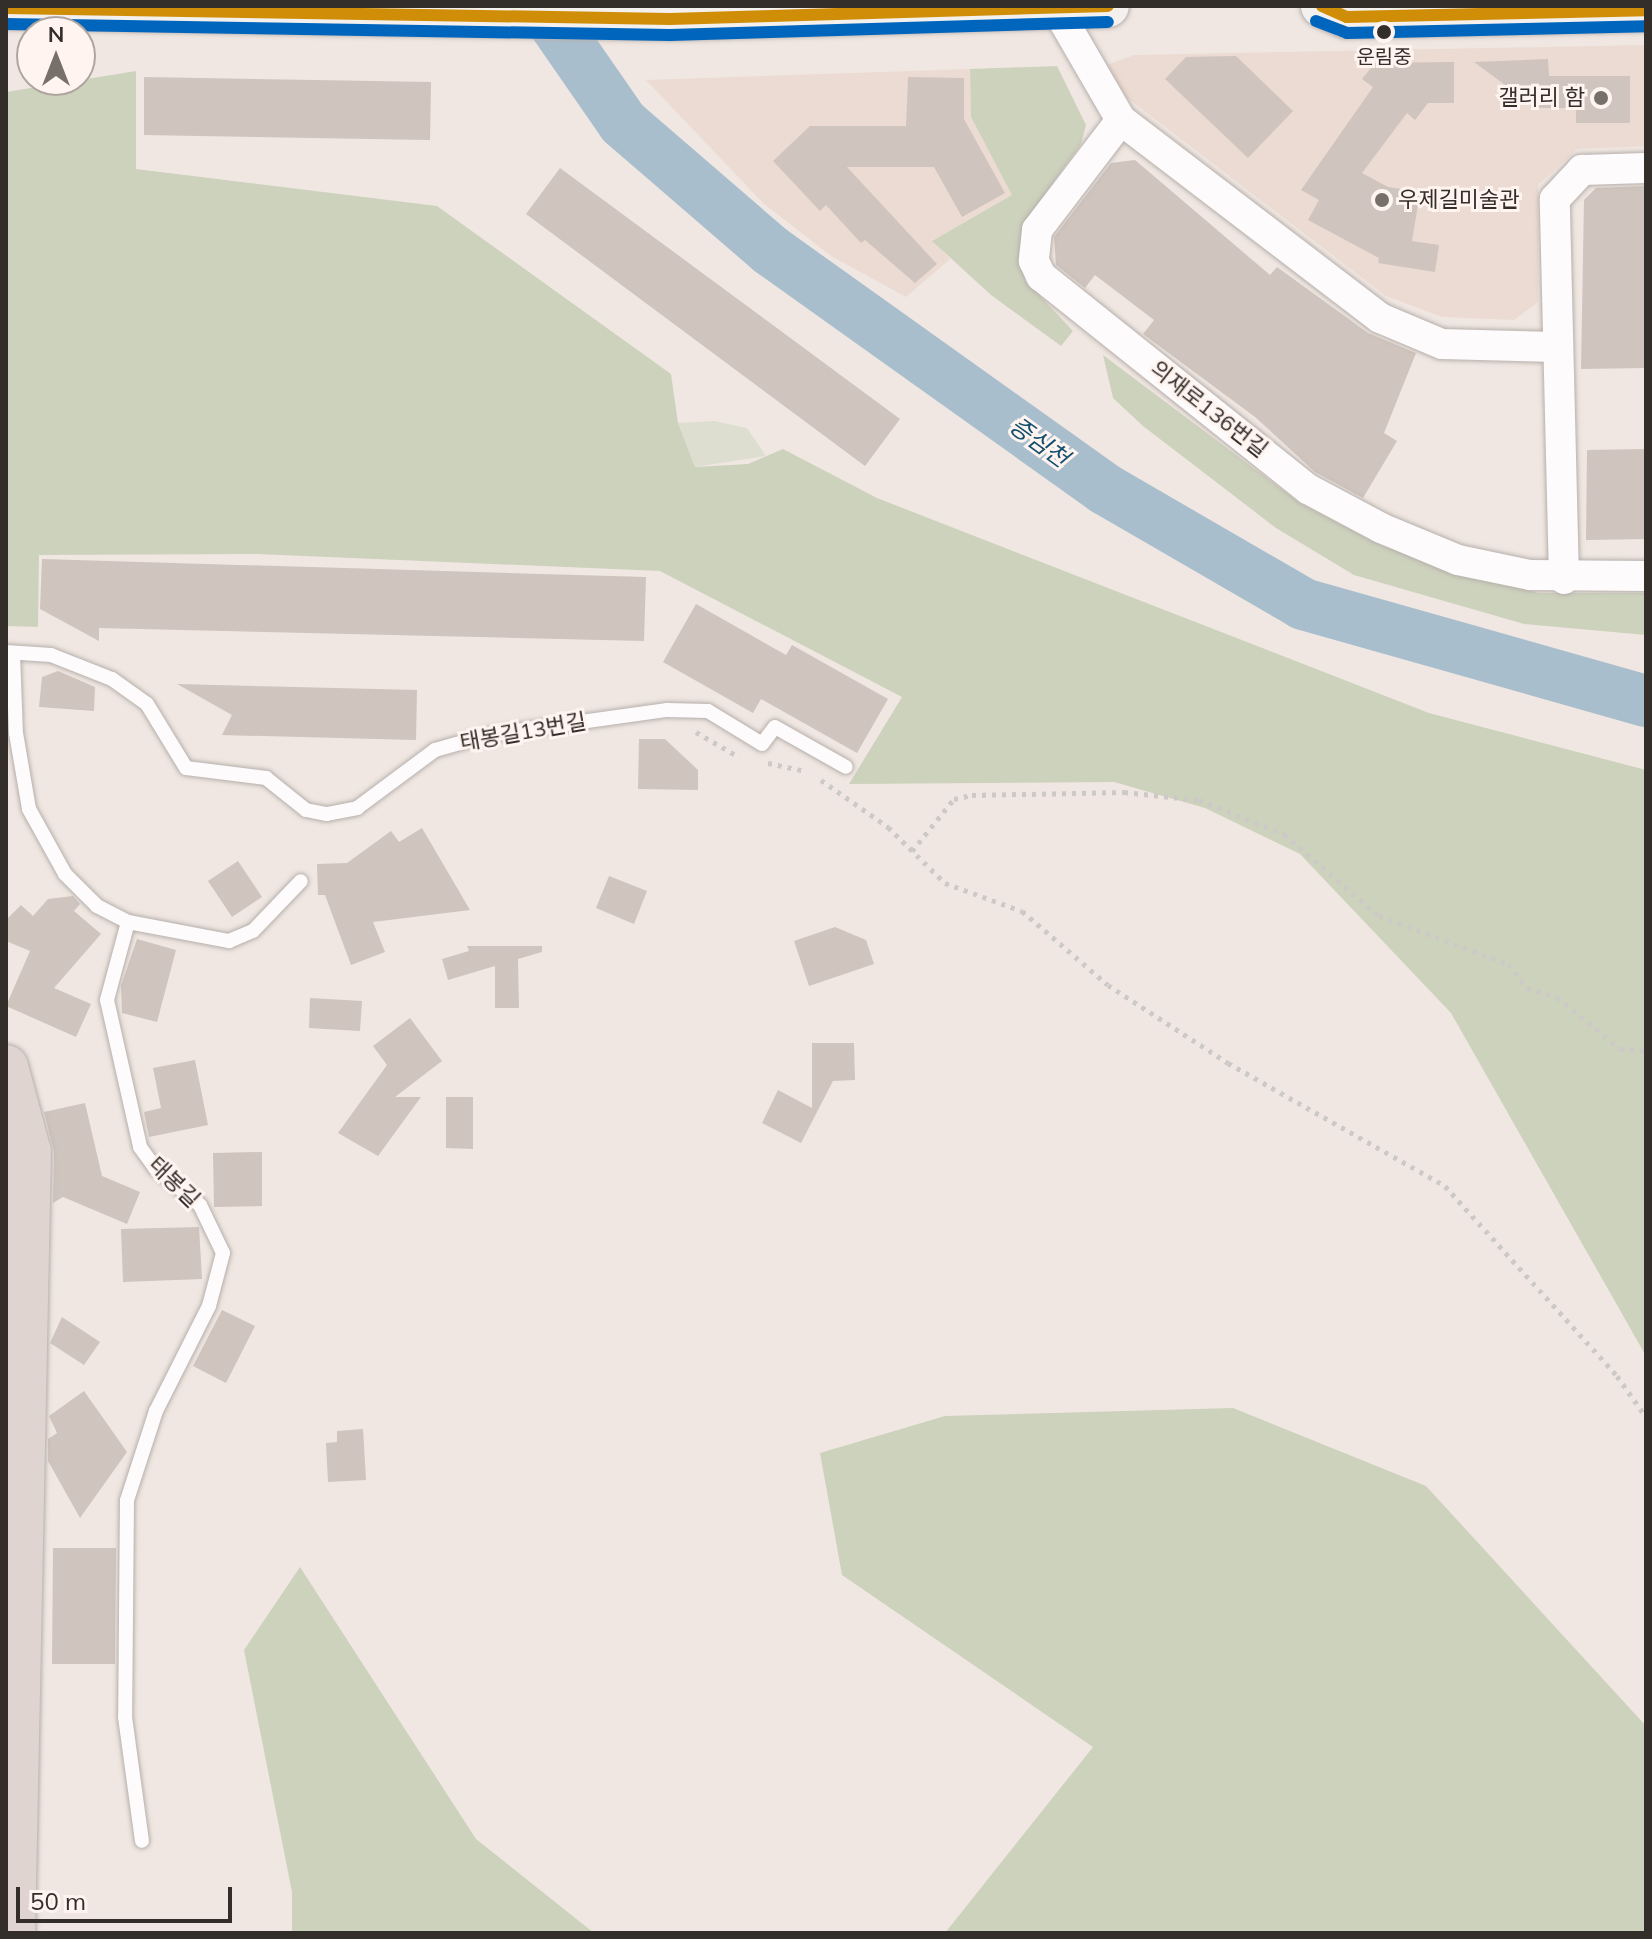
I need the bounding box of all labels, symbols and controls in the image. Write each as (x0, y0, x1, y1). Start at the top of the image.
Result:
north arrow (16, 16, 96, 96)
text: N (48, 20, 64, 48)
marker: 운림중 (1376, 24, 1392, 40)
place label: 운림중 (1356, 44, 1412, 68)
place label: 갤러리 함 (1498, 85, 1585, 111)
marker: 갤러리 함 (1592, 89, 1610, 107)
place label: 우제길미술관 (1398, 187, 1519, 213)
marker: 우제길미술관 (1373, 191, 1391, 209)
street label: 의재로136번길 (1145, 355, 1273, 463)
water label: 증심천 (1004, 411, 1074, 473)
street label: 태봉길13번길 (458, 708, 588, 756)
street label: 태봉길 (143, 1151, 205, 1213)
scale bar (20, 1871, 236, 1921)
text: 50 m (30, 1886, 86, 1916)

